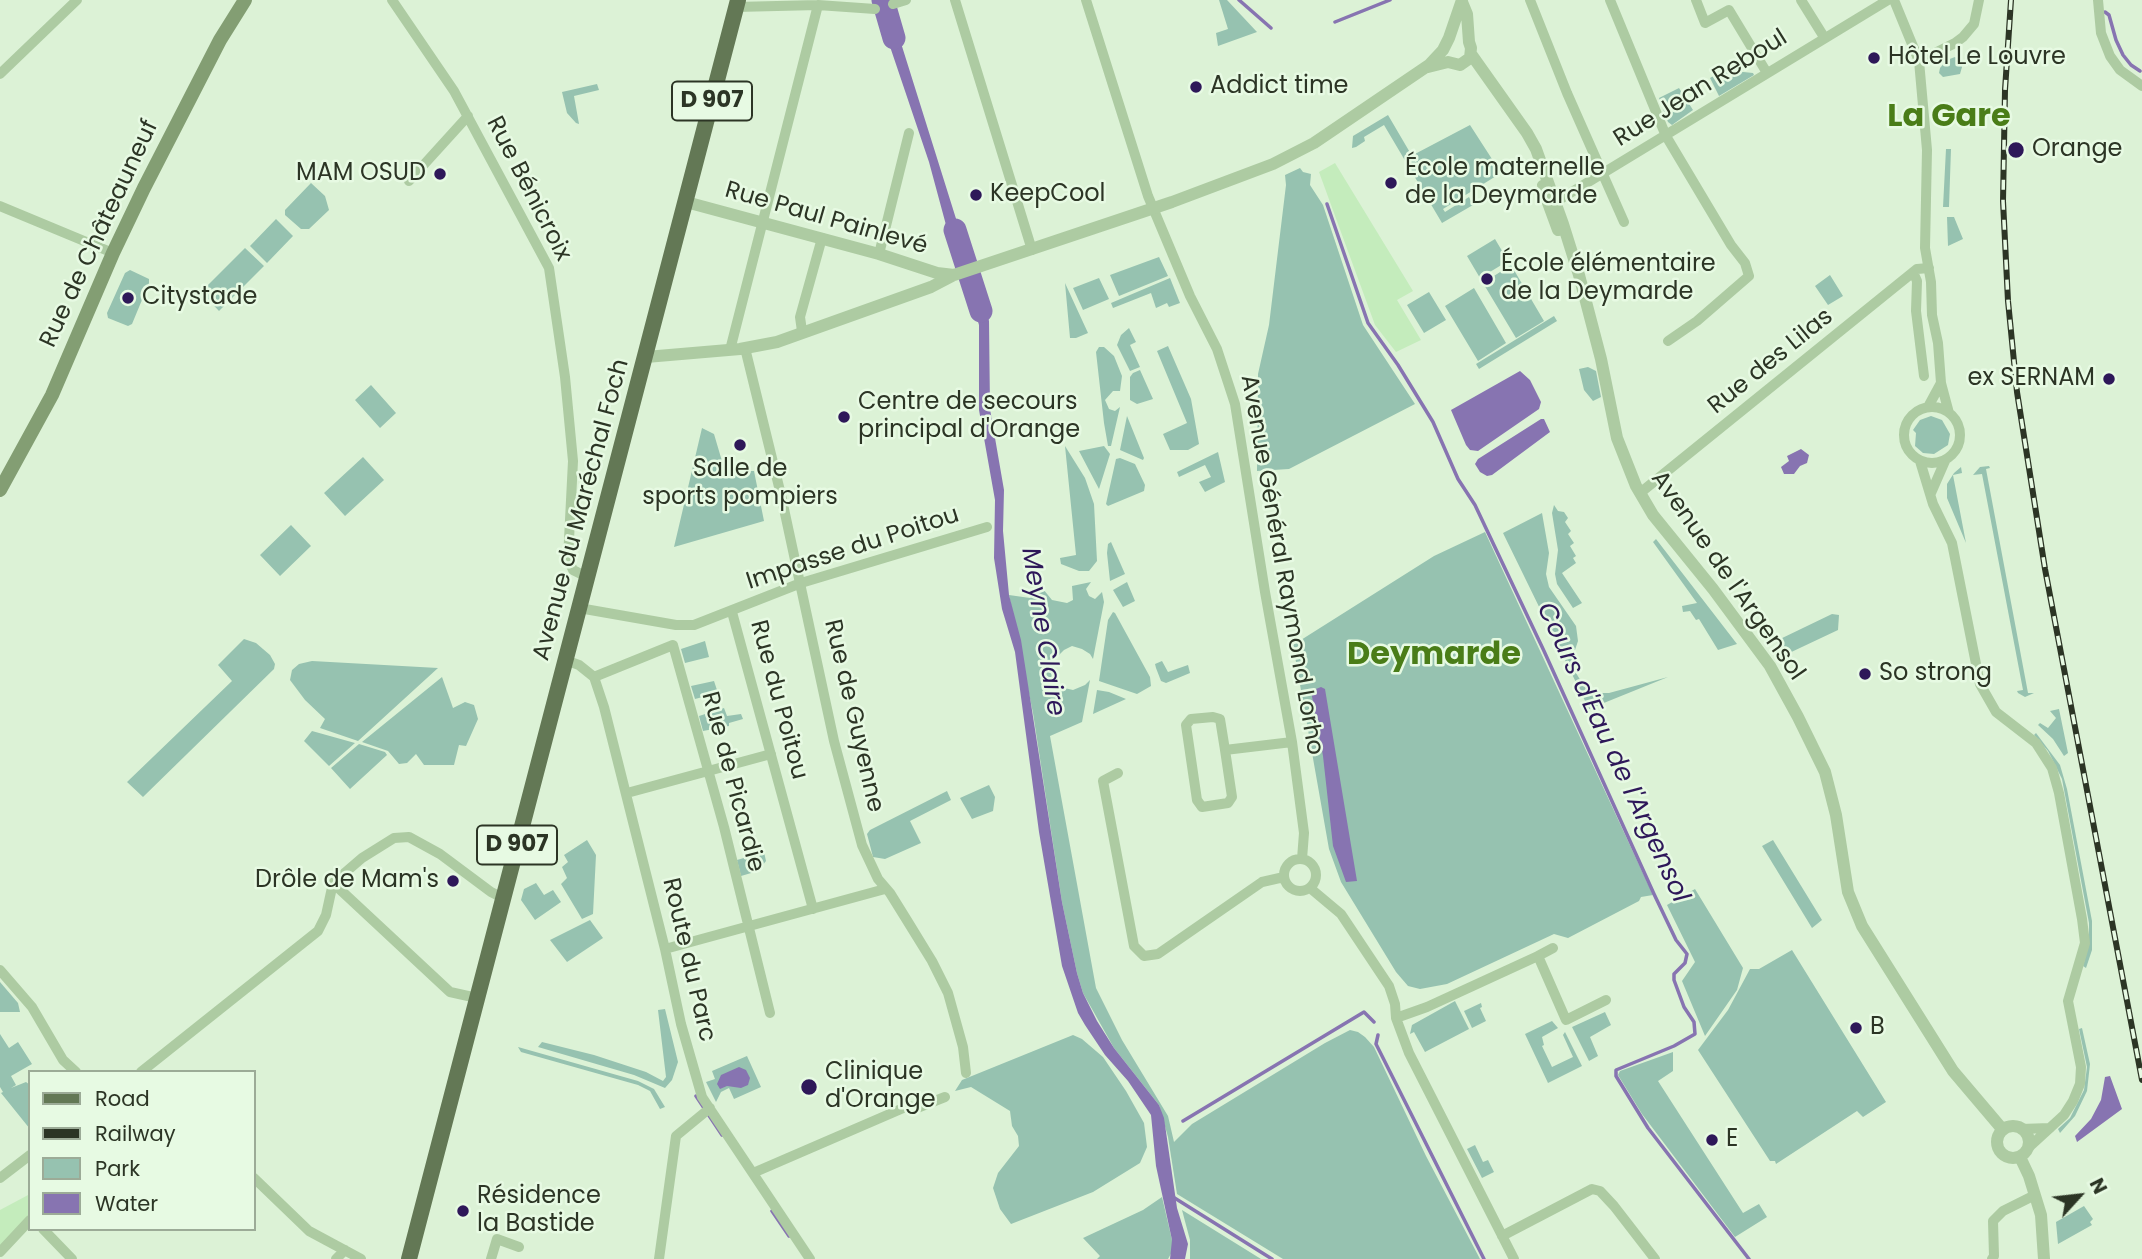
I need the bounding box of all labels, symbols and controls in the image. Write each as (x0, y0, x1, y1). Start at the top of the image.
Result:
street label: Rue Jean Reboul (1609, 24, 1793, 154)
place label: Hôtel Le Louvre (1888, 44, 2066, 72)
marker: Hôtel Le Louvre (1866, 50, 1882, 66)
place label: Addict time (1210, 73, 1348, 101)
marker: Addict time (1188, 79, 1204, 95)
road number: D 907 (672, 82, 752, 120)
district label: La Gare (1887, 99, 2011, 137)
street label: Rue Bénicroix (479, 112, 577, 266)
street label: Rue de Châteauneuf (35, 116, 165, 352)
place label: Orange (2032, 136, 2123, 164)
marker: Orange (2006, 140, 2026, 160)
place label: École maternelle de la Deymarde (1405, 155, 1605, 211)
place label: MAM OSUD (296, 160, 426, 188)
marker: MAM OSUD (432, 166, 448, 182)
marker: École maternelle de la Deymarde (1383, 175, 1399, 191)
street label: Rue Paul Painlevé (721, 176, 931, 262)
place label: KeepCool (990, 181, 1106, 209)
marker: KeepCool (968, 187, 984, 203)
place label: École élémentaire de la Deymarde (1501, 251, 1716, 307)
marker: École élémentaire de la Deymarde (1479, 271, 1495, 287)
place label: Citystade (142, 284, 257, 312)
marker: Citystade (120, 290, 136, 306)
street label: Rue des Lilas (1703, 303, 1839, 421)
street label: Avenue du Maréchal Foch (528, 356, 636, 664)
place label: ex SERNAM (1968, 365, 2095, 393)
marker: ex SERNAM (2101, 371, 2117, 387)
street label: Avenue Général Raymond Lorho (1233, 373, 1329, 757)
place label: Centre de secours principal d'Orange (858, 389, 1080, 445)
marker: Centre de secours principal d'Orange (836, 409, 852, 425)
marker: Salle de sports pompiers (732, 437, 748, 453)
place label: Salle de sports pompiers (642, 456, 838, 512)
street label: Avenue de l'Argensol (1644, 466, 1810, 686)
street label: Impasse du Poitou (743, 501, 963, 597)
water label: Meyne Claire (1013, 546, 1071, 718)
water label: Cours d'Eau de l'Argensol (1529, 598, 1695, 908)
street label: Rue du Poitou (743, 617, 813, 783)
street label: Rue de Guyenne (817, 617, 889, 815)
district label: Deymarde (1347, 637, 1521, 675)
place label: So strong (1879, 660, 1992, 688)
marker: So strong (1857, 666, 1873, 682)
street label: Rue de Picardie (694, 689, 770, 875)
road number: D 907 (477, 825, 557, 864)
place label: Drôle de Mam's (255, 867, 439, 895)
marker: Drôle de Mam's (445, 873, 461, 889)
street label: Route du Parc (655, 875, 721, 1045)
place label: B (1870, 1014, 1885, 1042)
marker: B (1848, 1020, 1864, 1036)
place label: Clinique d'Orange (825, 1059, 936, 1115)
legend (28, 1070, 256, 1231)
marker: Clinique d'Orange (799, 1077, 819, 1097)
text: Road (95, 1084, 150, 1113)
text: Railway (95, 1119, 176, 1148)
place label: E (1726, 1126, 1738, 1154)
marker: E (1704, 1132, 1720, 1148)
text: Park (95, 1154, 140, 1183)
north arrow (2044, 1161, 2114, 1231)
text: N (2083, 1174, 2113, 1199)
place label: Résidence la Bastide (477, 1183, 601, 1239)
text: Water (95, 1189, 158, 1218)
marker: Résidence la Bastide (455, 1203, 471, 1219)

